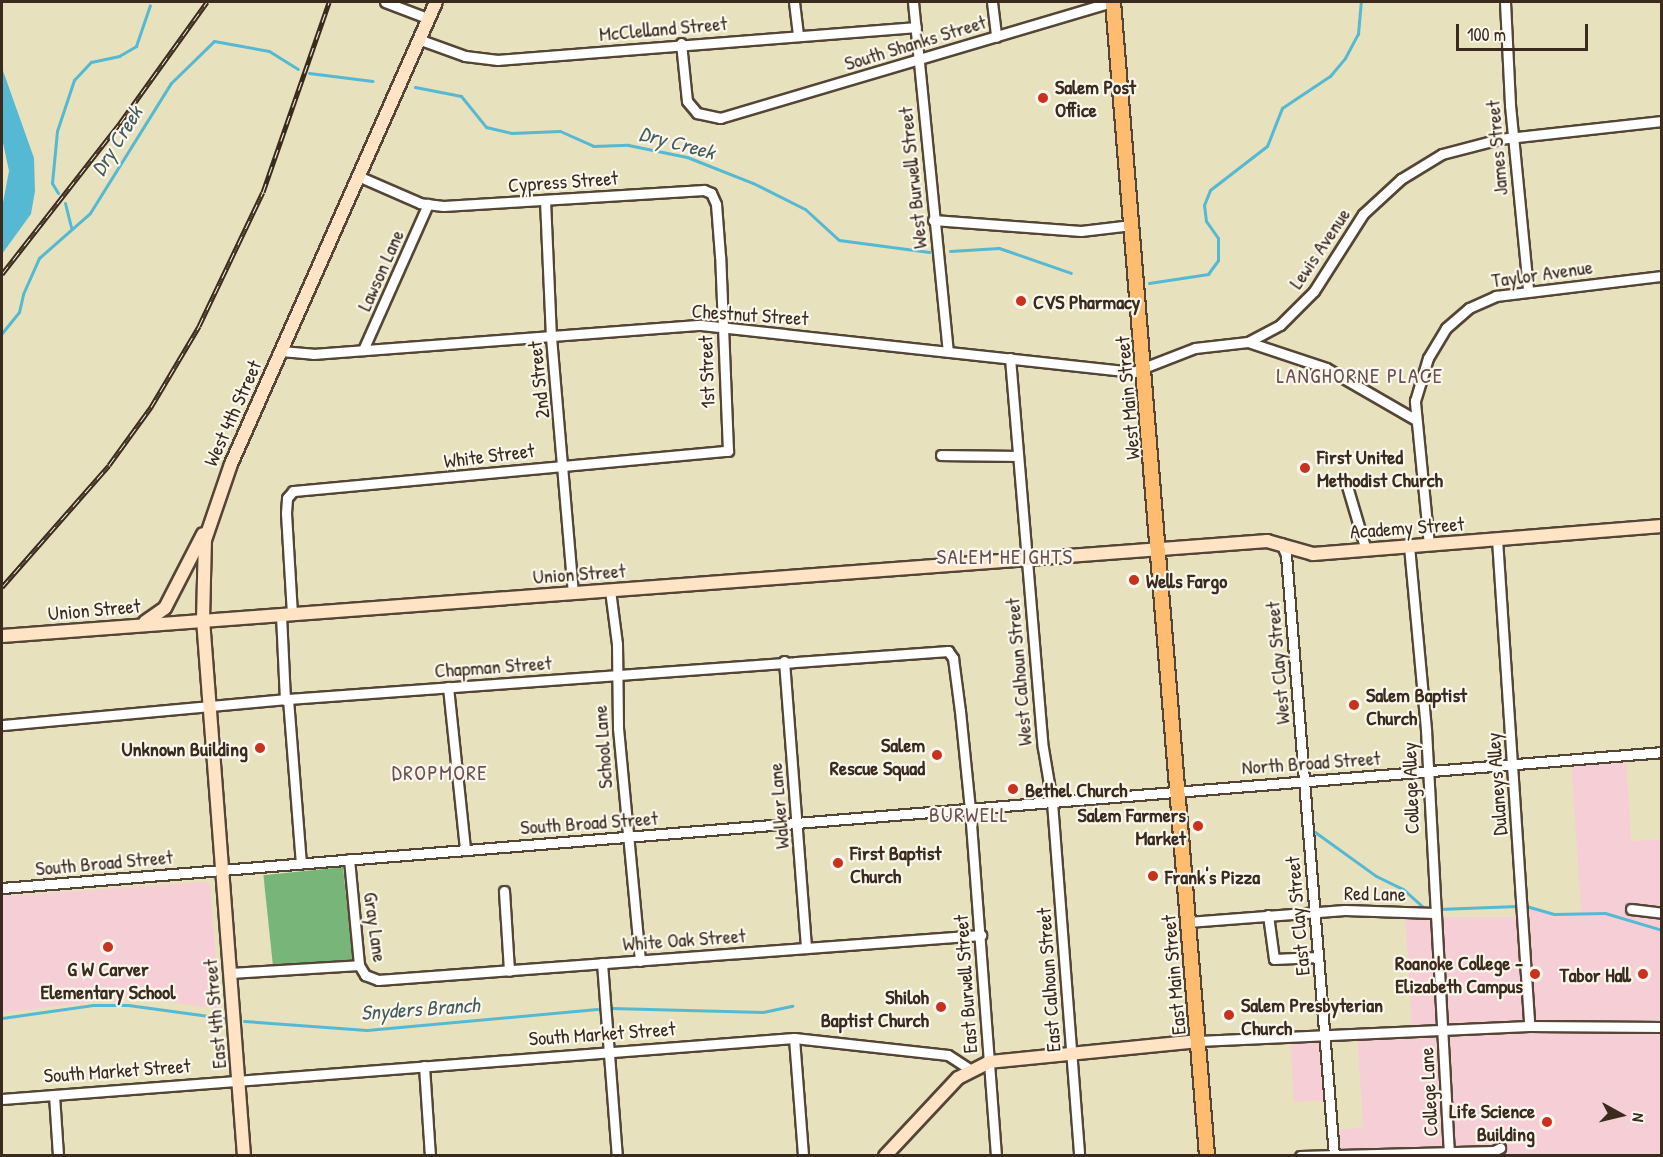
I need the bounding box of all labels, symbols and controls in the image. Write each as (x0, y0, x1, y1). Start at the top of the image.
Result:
street label: South Shanks Street (841, 9, 989, 75)
street label: McClelland Street (598, 10, 728, 46)
scale bar (1459, 12, 1591, 50)
text: 100 m (1467, 22, 1506, 47)
place label: Salem Post Office (1055, 74, 1136, 121)
marker: Salem Post Office (1036, 91, 1050, 105)
street label: James Street (1480, 99, 1512, 197)
water label: Dry Creek (86, 102, 148, 180)
street label: West Burwell Street (893, 106, 931, 250)
water label: Dry Creek (637, 121, 717, 165)
street label: Cypress Street (507, 165, 619, 197)
street label: Lewis Avenue (1283, 203, 1355, 293)
street label: Lawson Lane (352, 226, 408, 314)
street label: Taylor Avenue (1490, 254, 1594, 292)
place label: CVS Pharmacy (1033, 289, 1140, 313)
marker: CVS Pharmacy (1014, 294, 1028, 308)
street label: Chestnut Street (691, 298, 809, 330)
street label: 1st Street (693, 335, 719, 409)
street label: West Main Street (1110, 335, 1144, 461)
street label: 2nd Street (522, 340, 554, 420)
street label: West 4th Street (198, 356, 266, 470)
district label: LANGHORNE PLACE (1276, 363, 1444, 389)
street label: White Street (442, 438, 536, 472)
place label: First United Methodist Church (1317, 444, 1443, 491)
marker: First United Methodist Church (1298, 461, 1312, 475)
street label: Academy Street (1349, 511, 1465, 543)
district label: SALEM HEIGHTS (936, 544, 1074, 570)
street label: Union Street (532, 558, 626, 588)
place label: Wells Fargo (1146, 568, 1227, 592)
marker: Wells Fargo (1127, 573, 1141, 587)
street label: Union Street (47, 593, 141, 625)
street label: West Calhoun Street (1000, 597, 1036, 747)
street label: West Clay Street (1260, 601, 1294, 725)
street label: Chapman Street (434, 650, 552, 682)
place label: Salem Baptist Church (1366, 682, 1467, 729)
marker: Salem Baptist Church (1347, 698, 1361, 712)
street label: School Lane (587, 704, 617, 790)
place label: Salem Rescue Squad (830, 732, 925, 779)
street label: Dulaneys Alley (1480, 732, 1512, 836)
place label: Unknown Building (122, 736, 248, 760)
marker: Unknown Building (253, 741, 267, 755)
street label: College Alley (1396, 742, 1424, 834)
street label: North Broad Street (1241, 745, 1381, 779)
marker: Salem Rescue Squad (930, 748, 944, 762)
district label: DROPMORE (392, 760, 488, 786)
street label: Walker Lane (762, 762, 794, 850)
place label: Bethel Church (1025, 777, 1127, 801)
marker: Bethel Church (1006, 782, 1020, 796)
district label: BURWELL (929, 802, 1009, 828)
place label: Salem Farmers Market (1078, 802, 1186, 849)
street label: South Broad Street (519, 805, 659, 839)
marker: Salem Farmers Market (1191, 819, 1205, 833)
place label: First Baptist Church (850, 840, 941, 887)
street label: South Broad Street (34, 844, 174, 880)
street label: East Clay Street (1280, 855, 1314, 977)
marker: First Baptist Church (831, 856, 845, 870)
place label: Frank's Pizza (1165, 864, 1260, 888)
marker: Frank's Pizza (1146, 869, 1160, 883)
street label: Red Lane (1344, 880, 1406, 906)
street label: Gray Lane (359, 890, 393, 964)
street label: East Calhoun Street (1031, 907, 1065, 1053)
street label: East Burwell Street (948, 914, 982, 1054)
street label: East Main Street (1156, 914, 1190, 1036)
street label: White Oak Street (622, 923, 746, 955)
marker: G W Carver Elementary School (101, 940, 115, 954)
place label: Roanoke College - Elizabeth Campus (1395, 951, 1523, 998)
place label: G W Carver Elementary School (41, 957, 175, 1004)
street label: East 4th Street (197, 958, 231, 1070)
place label: Tabor Hall (1559, 962, 1631, 986)
marker: Roanoke College - Elizabeth Campus (1528, 967, 1542, 981)
marker: Tabor Hall (1636, 967, 1650, 981)
place label: Shiloh Baptist Church (821, 984, 929, 1031)
water label: Snyders Branch (360, 992, 480, 1026)
place label: Salem Presbyterian Church (1241, 992, 1383, 1039)
marker: Shiloh Baptist Church (934, 1000, 948, 1014)
marker: Salem Presbyterian Church (1222, 1008, 1236, 1022)
street label: South Market Street (528, 1016, 676, 1050)
street label: College Lane (1414, 1047, 1442, 1137)
street label: South Market Street (43, 1053, 191, 1087)
north arrow (1591, 1085, 1651, 1145)
place label: Life Science Building (1449, 1098, 1535, 1145)
text: N (1627, 1112, 1650, 1123)
marker: Life Science Building (1540, 1115, 1554, 1129)

